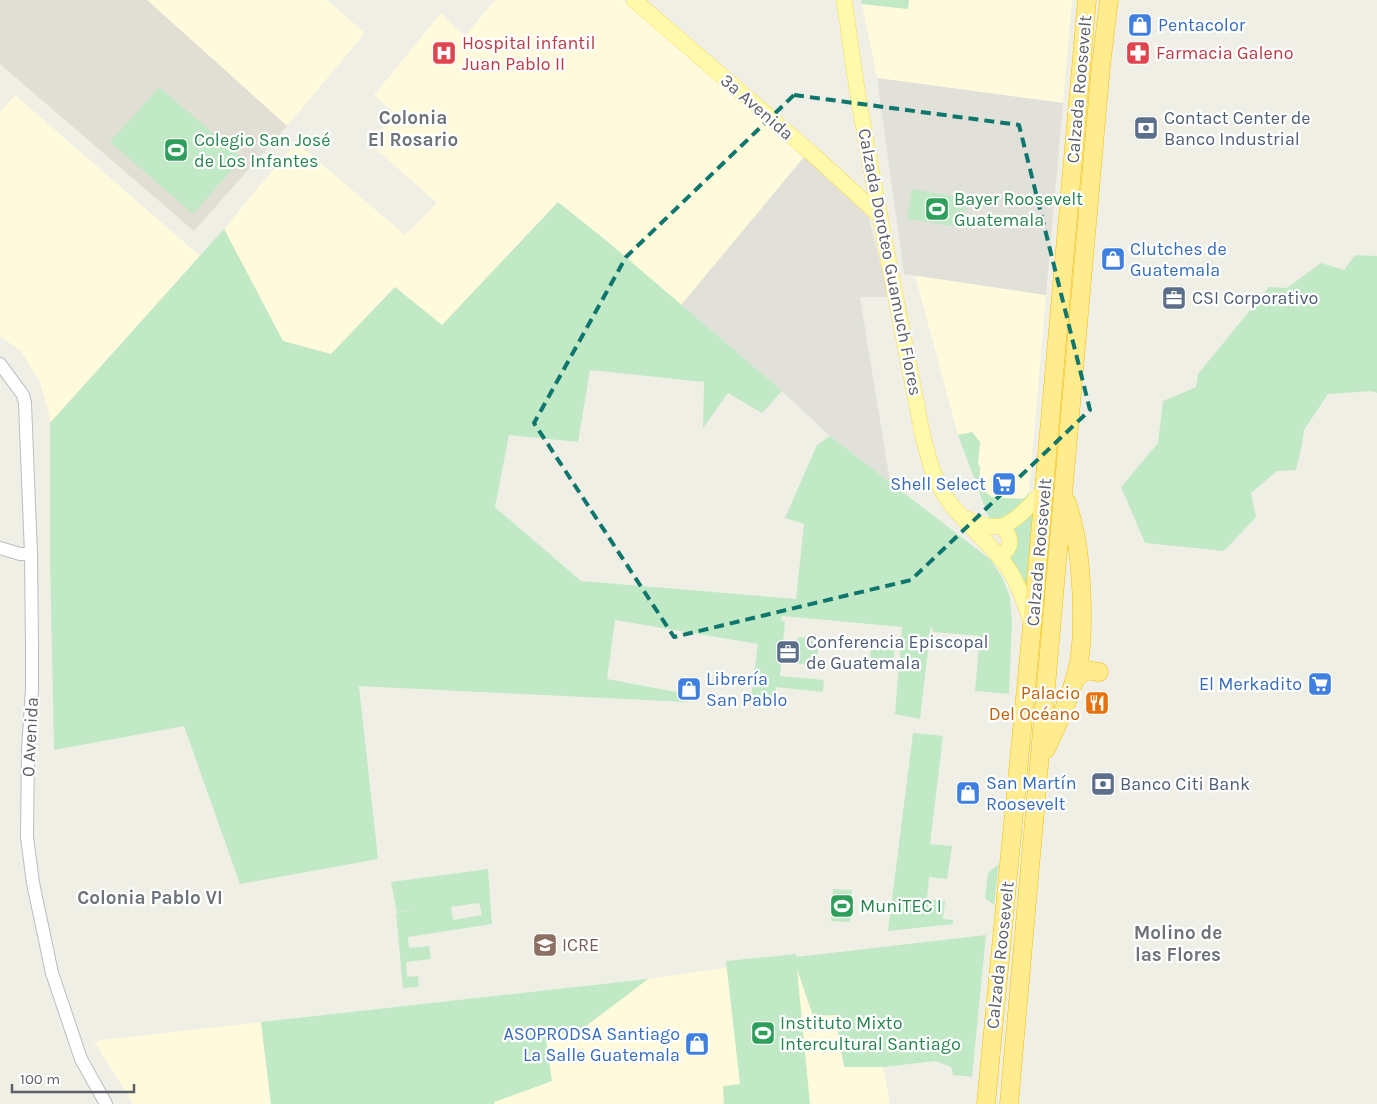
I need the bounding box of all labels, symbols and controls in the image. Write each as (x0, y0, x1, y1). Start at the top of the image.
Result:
shop icon: Pentacolor (1127, 12, 1153, 38)
street label: Calzada Roosevelt (1062, 14, 1096, 164)
place label: Pentacolor (1158, 14, 1246, 36)
place label: Hospital infantil Juan Pablo II (462, 32, 596, 75)
hospital icon: Hospital infantil Juan Pablo II (431, 40, 457, 66)
pharmacy icon: Farmacia Galeno (1125, 40, 1151, 66)
place label: Farmacia Galeno (1156, 42, 1294, 64)
street label: 3a Avenida (716, 69, 798, 145)
district label: Colonia El Rosario (368, 107, 458, 151)
place label: Contact Center de Banco Industrial (1164, 107, 1311, 150)
bank icon: Contact Center de Banco Industrial (1133, 115, 1159, 141)
street label: Calzada Doroteo Guamuch Flores (853, 127, 927, 397)
place label: Colegio San José de Los Infantes (194, 129, 331, 172)
sports icon: Colegio San José de Los Infantes (163, 137, 189, 163)
place label: Bayer Roosevelt Guatemala (954, 188, 1083, 231)
sports icon: Bayer Roosevelt Guatemala (924, 196, 950, 222)
place label: Clutches de Guatemala (1130, 238, 1227, 281)
shop icon: Clutches de Guatemala (1100, 246, 1126, 272)
office icon: CSI Corporativo (1161, 285, 1187, 311)
place label: CSI Corporativo (1192, 287, 1318, 309)
supermarket icon: Shell Select (991, 471, 1017, 497)
place label: Shell Select (890, 473, 986, 495)
street label: Calzada Roosevelt (1022, 477, 1056, 627)
place label: Conferencia Episcopal de Guatemala (806, 631, 989, 674)
office icon: Conferencia Episcopal de Guatemala (775, 639, 801, 665)
place label: Librería San Pablo (706, 668, 787, 711)
supermarket icon: El Merkadito (1307, 671, 1333, 697)
place label: El Merkadito (1199, 673, 1302, 695)
shop icon: Librería San Pablo (676, 676, 702, 702)
place label: Palacio Del Océano (989, 682, 1080, 725)
restaurant icon: Palacio Del Océano (1084, 690, 1110, 716)
street label: 0 Avenida (17, 696, 43, 778)
bank icon: Banco Citi Bank (1090, 771, 1116, 797)
place label: San Martín Roosevelt (986, 772, 1077, 815)
place label: Banco Citi Bank (1120, 773, 1250, 795)
shop icon: San Martín Roosevelt (955, 780, 981, 806)
street label: Calzada Roosevelt (981, 880, 1019, 1030)
district label: Colonia Pablo VI (77, 887, 223, 909)
sports icon: MuniTEC I (829, 893, 855, 919)
place label: MuniTEC I (860, 895, 942, 917)
district label: Molino de las Flores (1134, 922, 1222, 966)
school or university icon: ICRE (532, 932, 558, 958)
place label: ICRE (562, 934, 599, 956)
place label: Instituto Mixto Intercultural Santiago (780, 1012, 961, 1055)
sports icon: Instituto Mixto Intercultural Santiago (750, 1020, 776, 1046)
place label: ASOPRODSA Santiago La Salle Guatemala (503, 1023, 680, 1066)
shop icon: ASOPRODSA Santiago La Salle Guatemala (684, 1031, 710, 1057)
scale bar (12, 1062, 135, 1094)
text: 100 m (20, 1070, 60, 1088)

